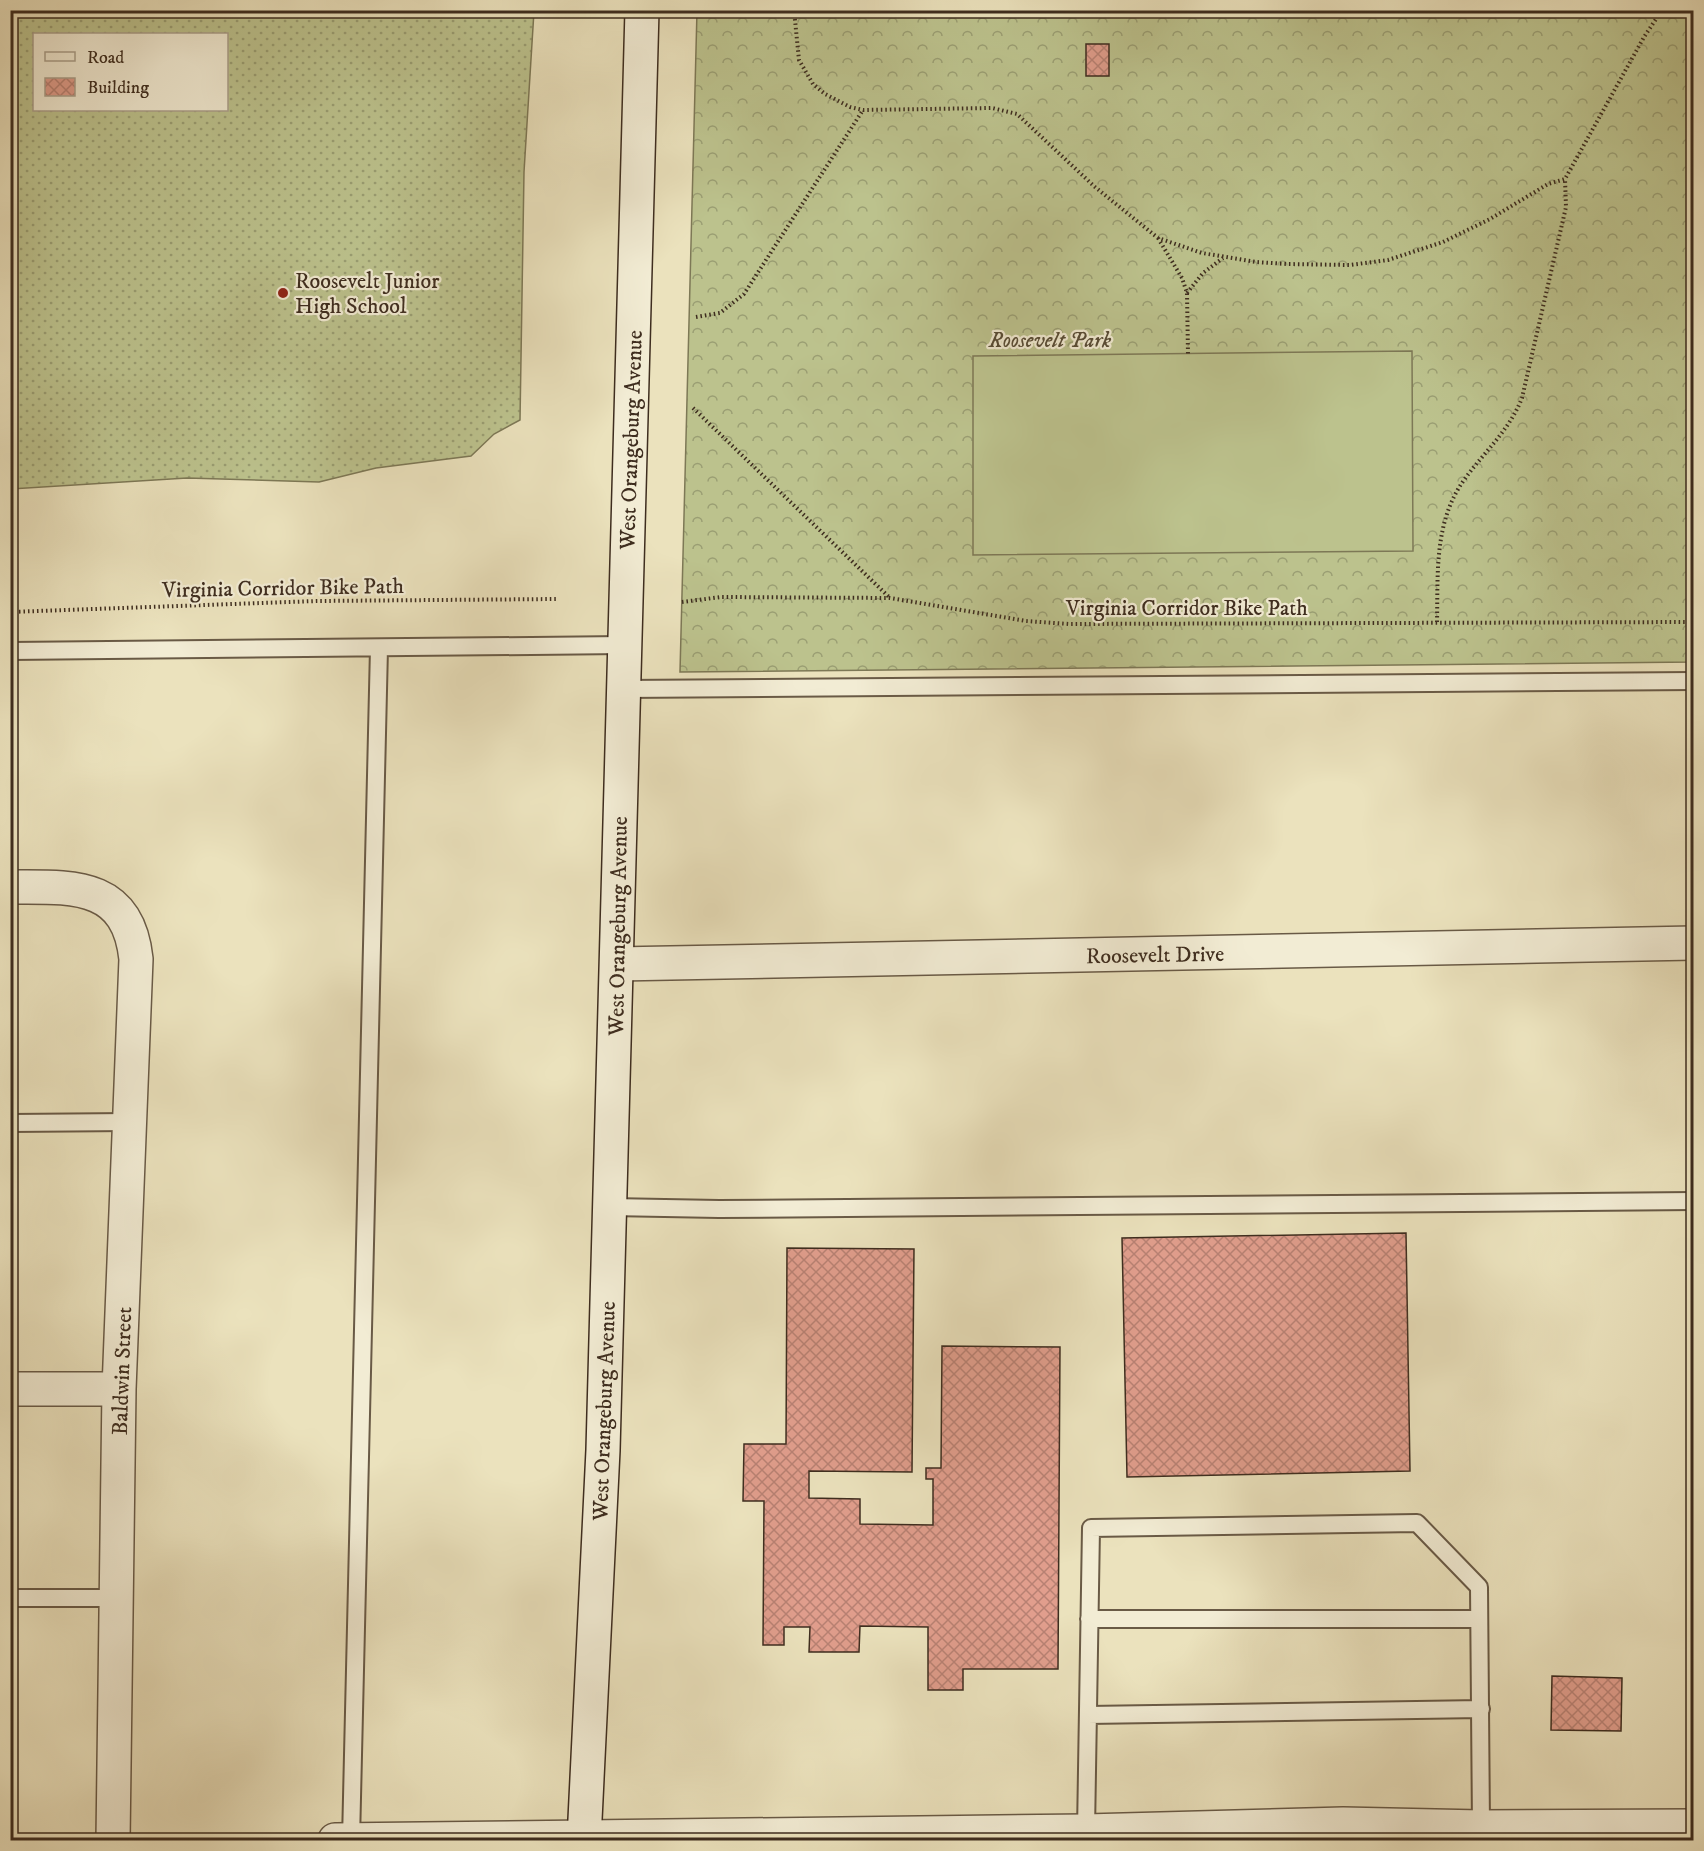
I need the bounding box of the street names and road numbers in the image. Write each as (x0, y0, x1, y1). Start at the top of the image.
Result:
street label: West Orangeburg Avenue (614, 330, 649, 551)
street label: Virginia Corridor Bike Path (161, 573, 405, 604)
street label: Virginia Corridor Bike Path (1065, 595, 1308, 622)
street label: West Orangeburg Avenue (603, 816, 634, 1037)
street label: Roosevelt Drive (1086, 941, 1224, 970)
street label: West Orangeburg Avenue (587, 1301, 622, 1522)
street label: Baldwin Street (107, 1306, 138, 1436)

